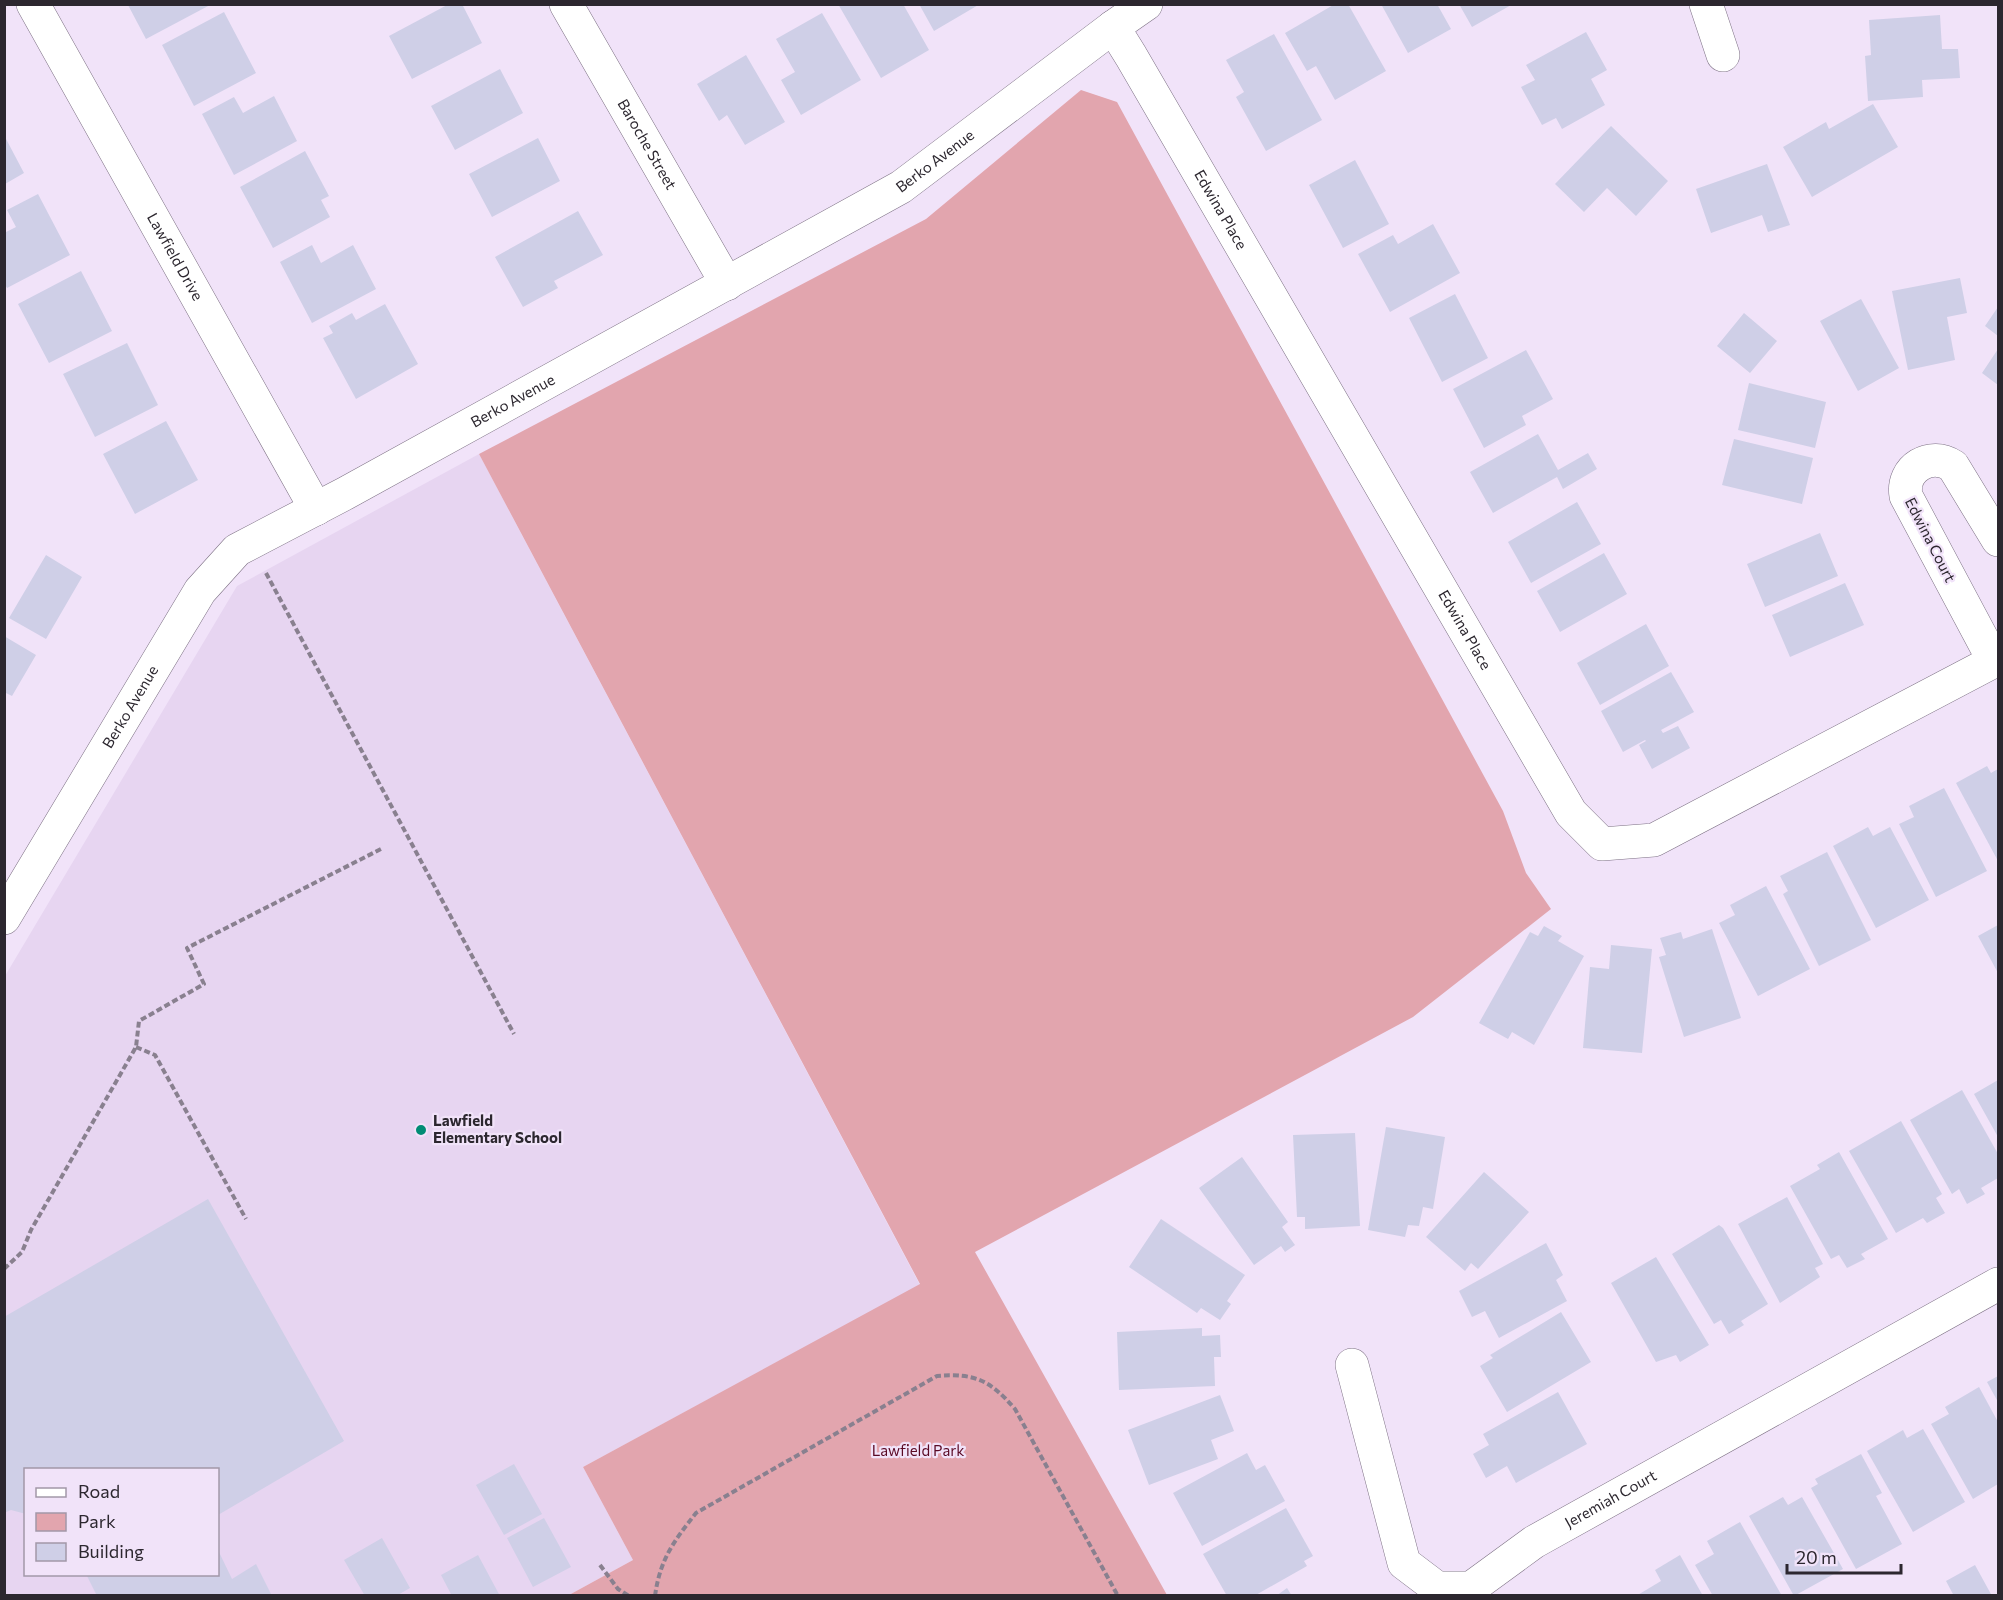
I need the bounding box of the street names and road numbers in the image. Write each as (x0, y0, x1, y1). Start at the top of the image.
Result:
street label: Baroche Street (615, 95, 681, 192)
street label: Berko Avenue (892, 125, 977, 196)
street label: Edwina Place (1191, 166, 1251, 252)
street label: Lawfield Drive (144, 210, 207, 304)
street label: Berko Avenue (467, 370, 558, 431)
street label: Edwina Court (1902, 494, 1960, 585)
street label: Edwina Place (1435, 586, 1496, 673)
street label: Berko Avenue (98, 662, 161, 751)
street label: Jeremiah Court (1561, 1466, 1659, 1531)

